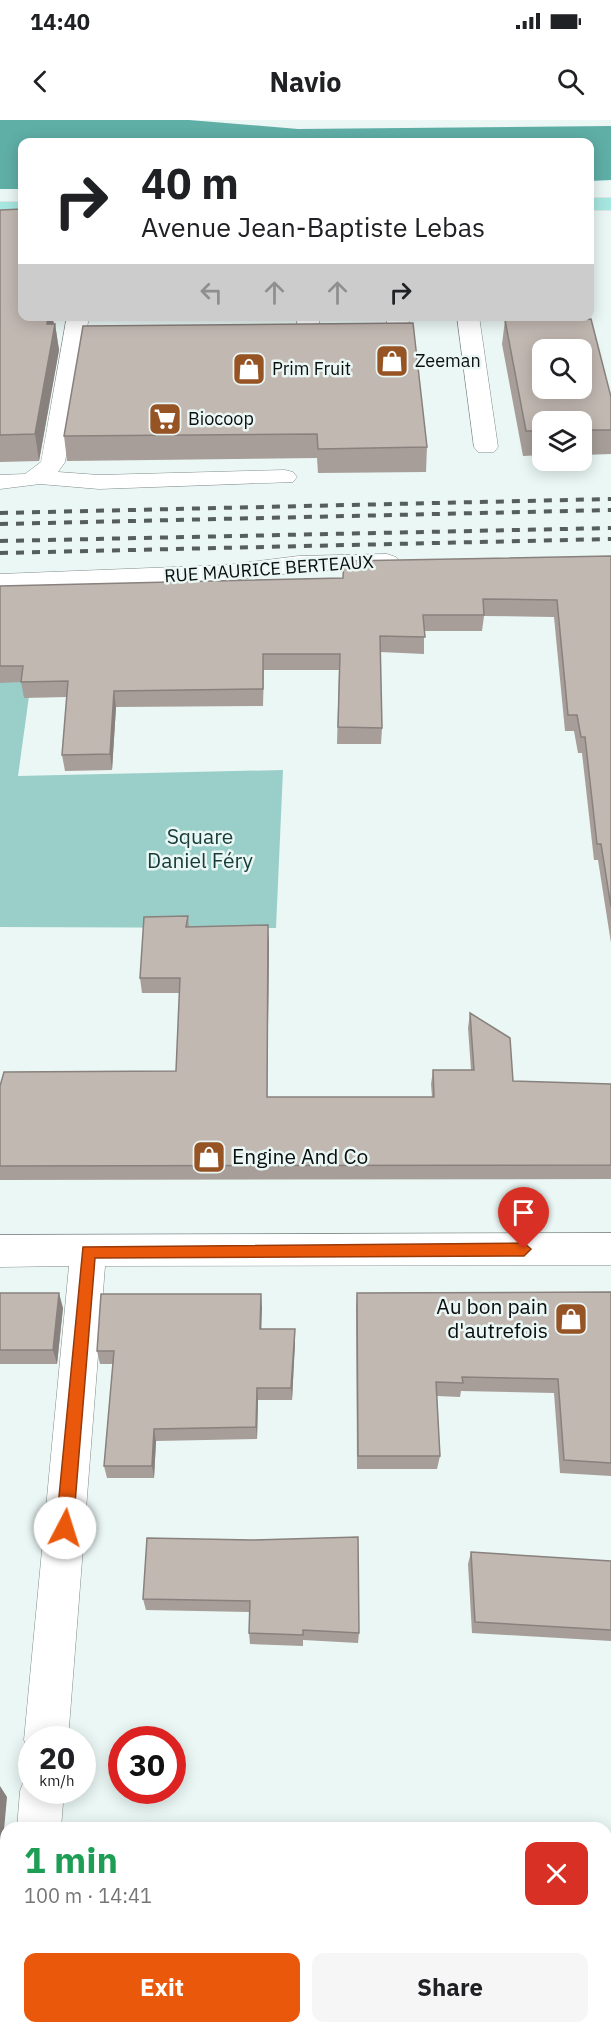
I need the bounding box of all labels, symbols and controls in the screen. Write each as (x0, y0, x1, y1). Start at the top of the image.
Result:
text: 14:40 (30, 7, 90, 36)
text: Navio (269, 64, 342, 99)
icon: back (24, 65, 57, 98)
icon: search (554, 65, 587, 98)
text: 40 m (141, 156, 239, 211)
icon: right (42, 162, 120, 240)
text: Avenue Jean-Baptiste Lebas (141, 209, 485, 244)
icon: left (195, 276, 228, 309)
icon: ahead (258, 276, 291, 309)
icon: ahead (321, 276, 354, 309)
icon: right (384, 276, 417, 309)
map controls (532, 339, 592, 471)
button: search (532, 339, 592, 399)
shop icon: Zeeman (374, 343, 410, 379)
place label: Zeeman (415, 349, 481, 372)
shop icon: Prim Fruit (231, 351, 267, 387)
place label: Prim Fruit (272, 357, 351, 380)
supermarket icon: Biocoop (147, 401, 183, 437)
place label: Biocoop (188, 407, 254, 430)
button: layers (532, 411, 592, 471)
street label: RUE MAURICE BERTEAUX (164, 550, 374, 587)
park label: Square Daniel Féry (147, 822, 253, 874)
shop icon: Engine And Co (191, 1139, 227, 1175)
place label: Engine And Co (232, 1142, 368, 1170)
pin (498, 1187, 549, 1249)
icon: arrive (507, 1196, 540, 1229)
place label: Au bon pain d'autrefois (436, 1292, 548, 1344)
shop icon: Au bon pain d'autrefois (553, 1301, 589, 1337)
position arrow (33, 1496, 97, 1560)
speed limit sign: 30 (108, 1726, 186, 1804)
text: 20 (39, 1738, 75, 1777)
text: km/h (39, 1771, 75, 1790)
text: 1 min (24, 1836, 118, 1883)
button: close (525, 1842, 588, 1905)
text: 100 m · 14:41 (24, 1882, 152, 1909)
button: Exit (24, 1953, 300, 2022)
button: Share (312, 1953, 588, 2022)

